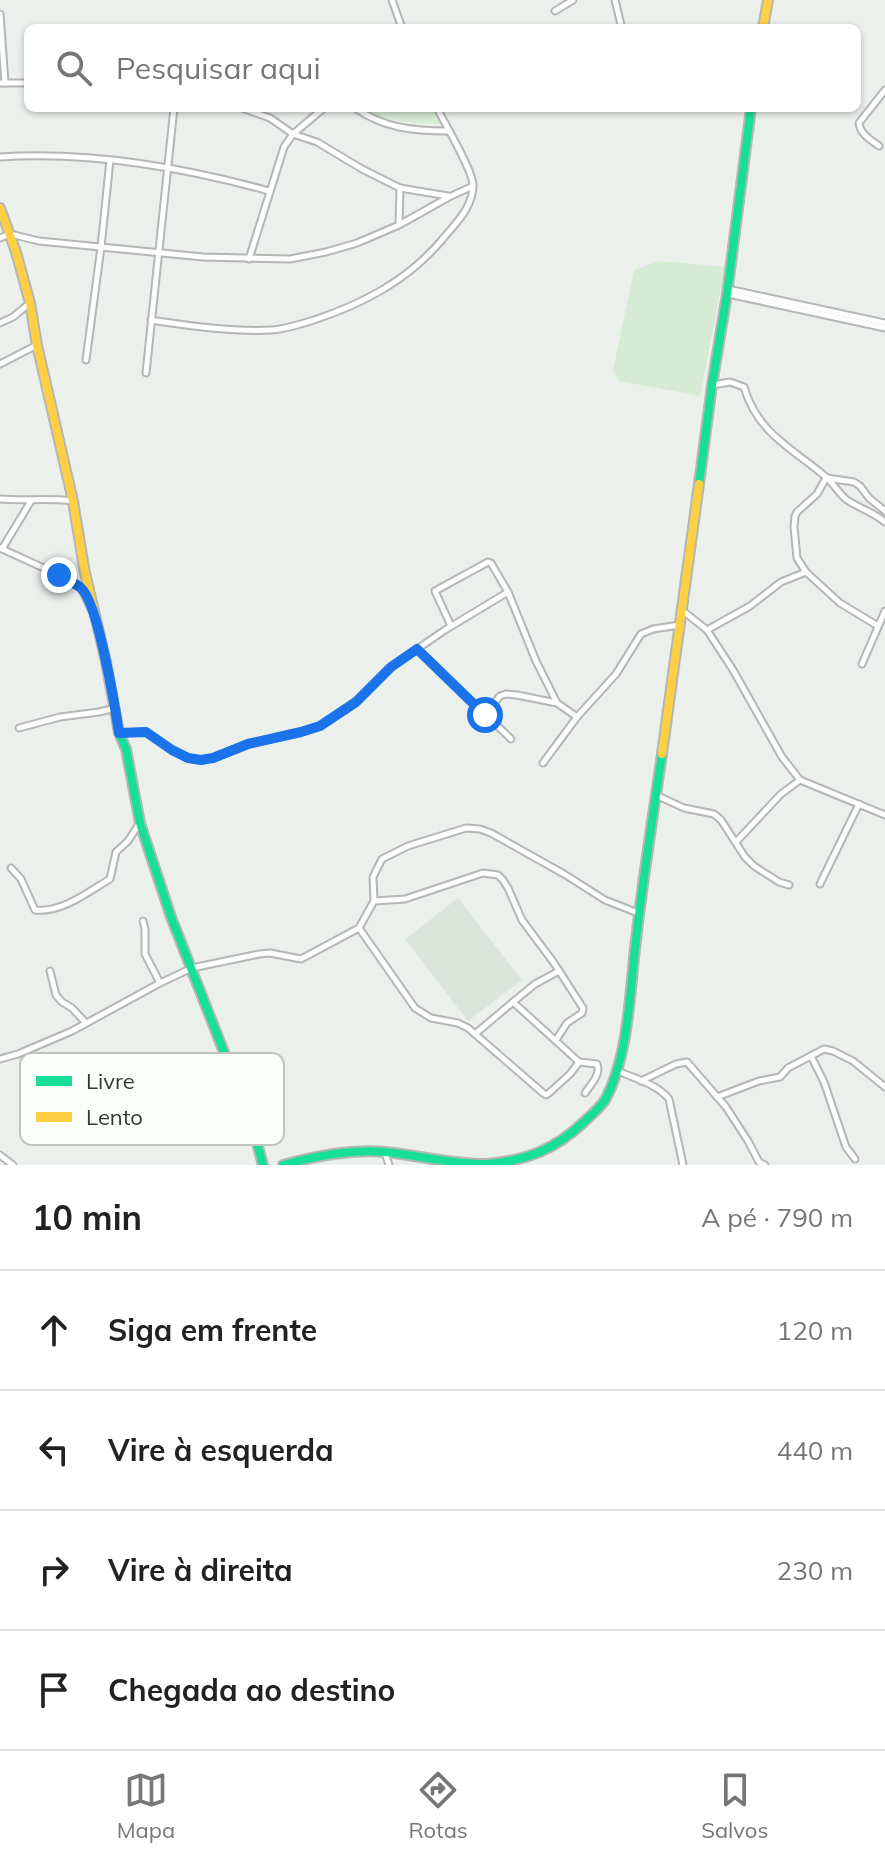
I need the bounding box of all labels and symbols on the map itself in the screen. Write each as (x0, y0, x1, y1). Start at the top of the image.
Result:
route end (41, 557, 77, 593)
route start (467, 697, 503, 733)
legend (20, 1053, 284, 1145)
text: Livre (86, 1067, 135, 1095)
text: Lento (86, 1103, 143, 1131)

